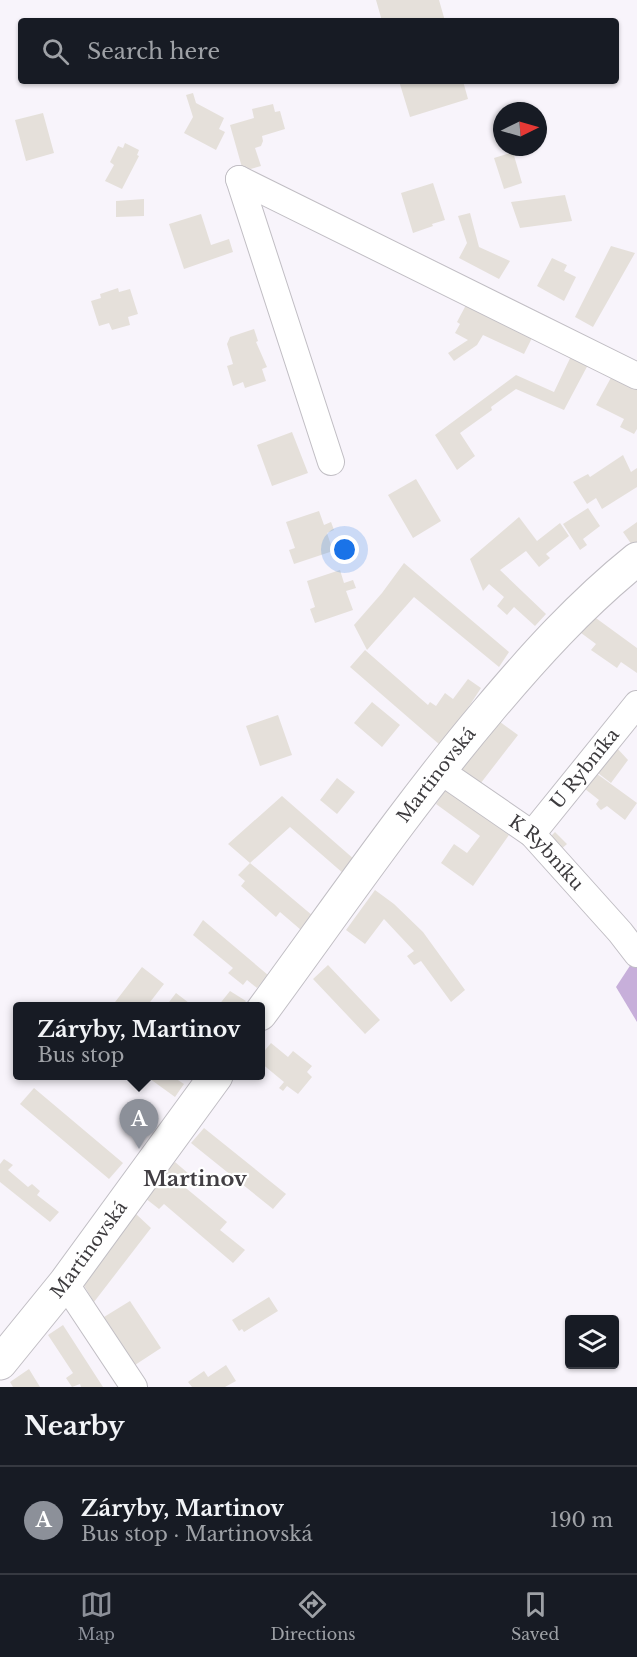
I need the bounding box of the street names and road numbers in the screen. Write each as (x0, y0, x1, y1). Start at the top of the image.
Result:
street label: Martinovská (392, 723, 481, 827)
street label: U Rybníka (546, 724, 624, 813)
street label: K Rybníku (505, 810, 588, 895)
street label: Martinovská (46, 1197, 132, 1303)

